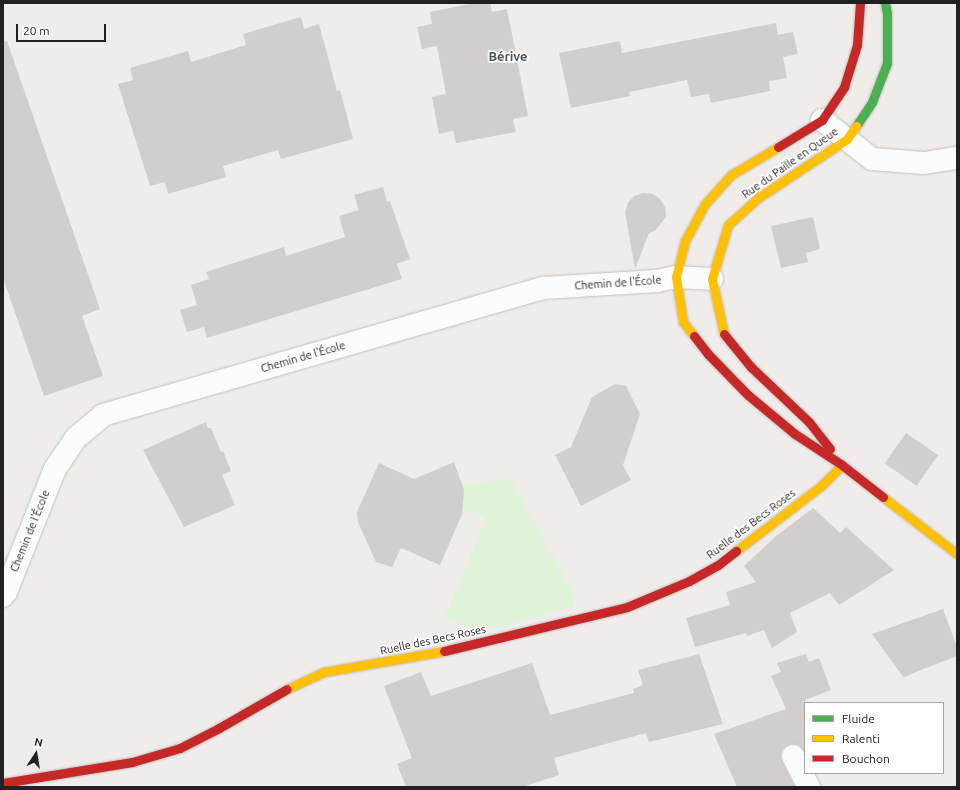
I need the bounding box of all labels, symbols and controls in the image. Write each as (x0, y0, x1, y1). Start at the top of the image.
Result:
scale bar (18, 16, 108, 42)
text: 20 m (23, 24, 50, 37)
district label: Bérive (488, 48, 528, 64)
street label: Rue du Paille en Queue (739, 125, 841, 201)
street label: Chemin de l'École (574, 273, 662, 293)
street label: Chemin de l'École (259, 339, 347, 375)
street label: Ruelle des Becs Roses (704, 486, 798, 562)
street label: Chemin de l'École (8, 488, 52, 574)
street label: Ruelle des Becs Roses (379, 622, 487, 658)
legend (804, 702, 944, 774)
text: Fluide (842, 712, 875, 725)
text: Ralenti (842, 732, 880, 745)
north arrow (16, 734, 56, 774)
text: N (33, 736, 44, 749)
text: Bouchon (842, 752, 890, 765)

